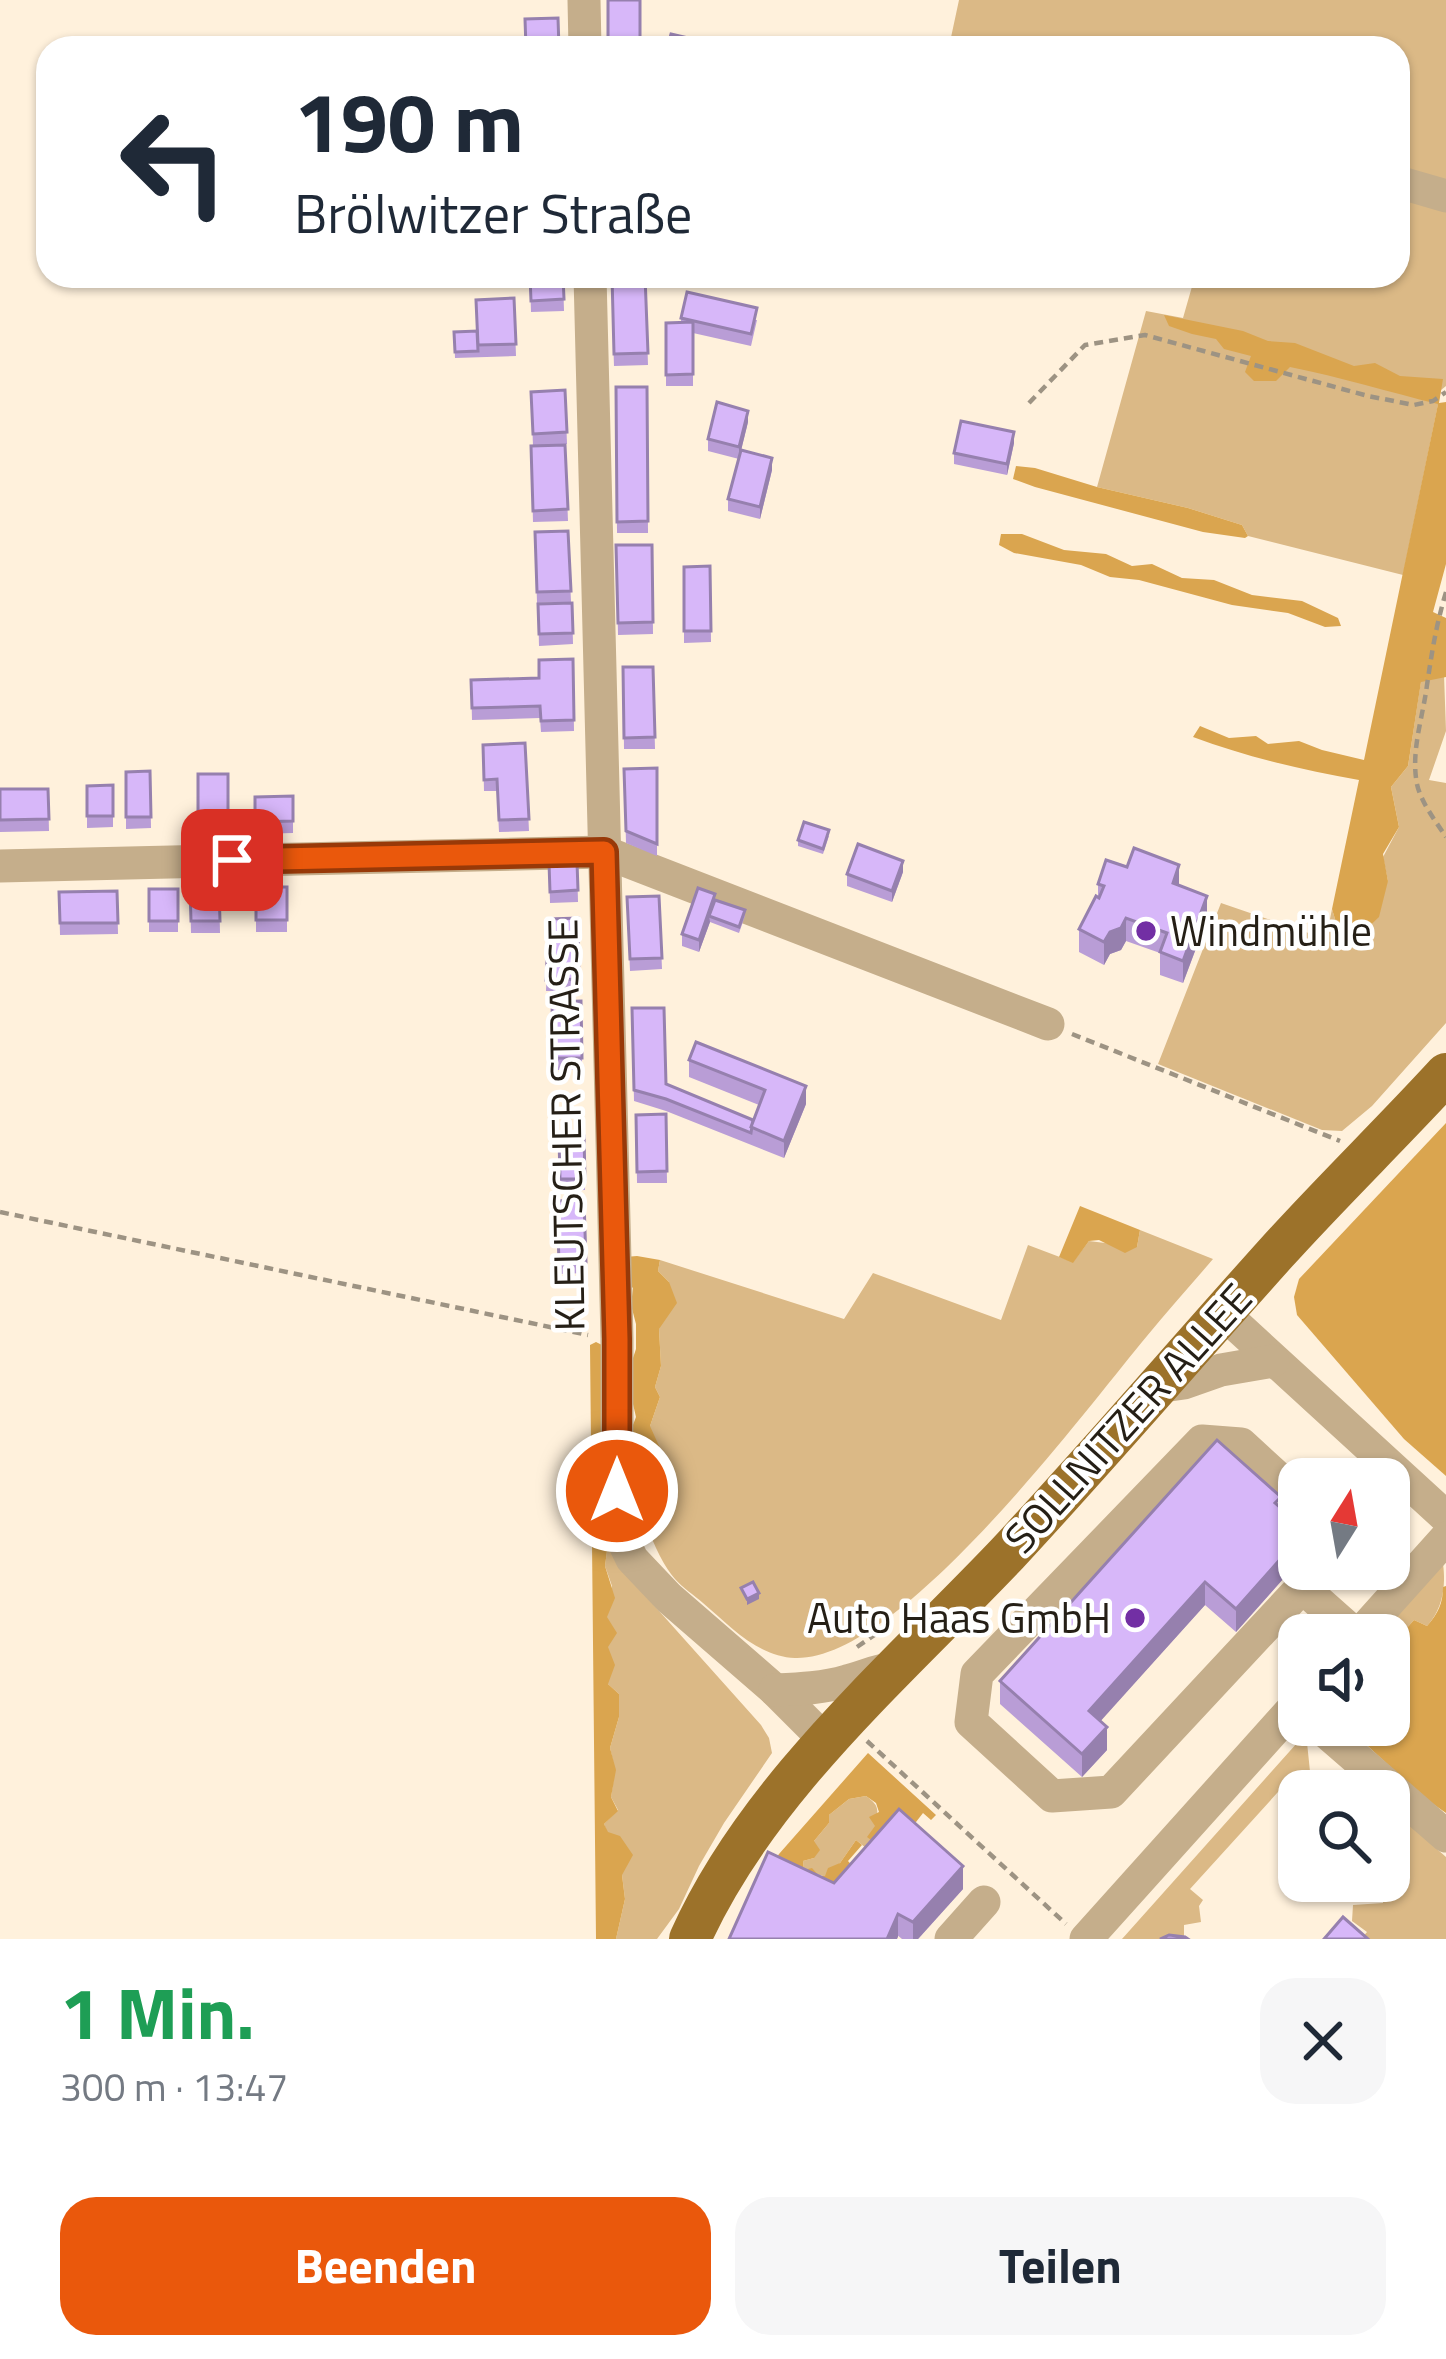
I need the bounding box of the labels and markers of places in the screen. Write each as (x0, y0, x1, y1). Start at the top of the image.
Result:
pin (181, 809, 283, 911)
place label: Windmühle (1170, 898, 1372, 962)
marker: Windmühle (1133, 918, 1159, 944)
place label: Auto Haas GmbH (807, 1585, 1111, 1649)
marker: Auto Haas GmbH (1122, 1605, 1148, 1631)

